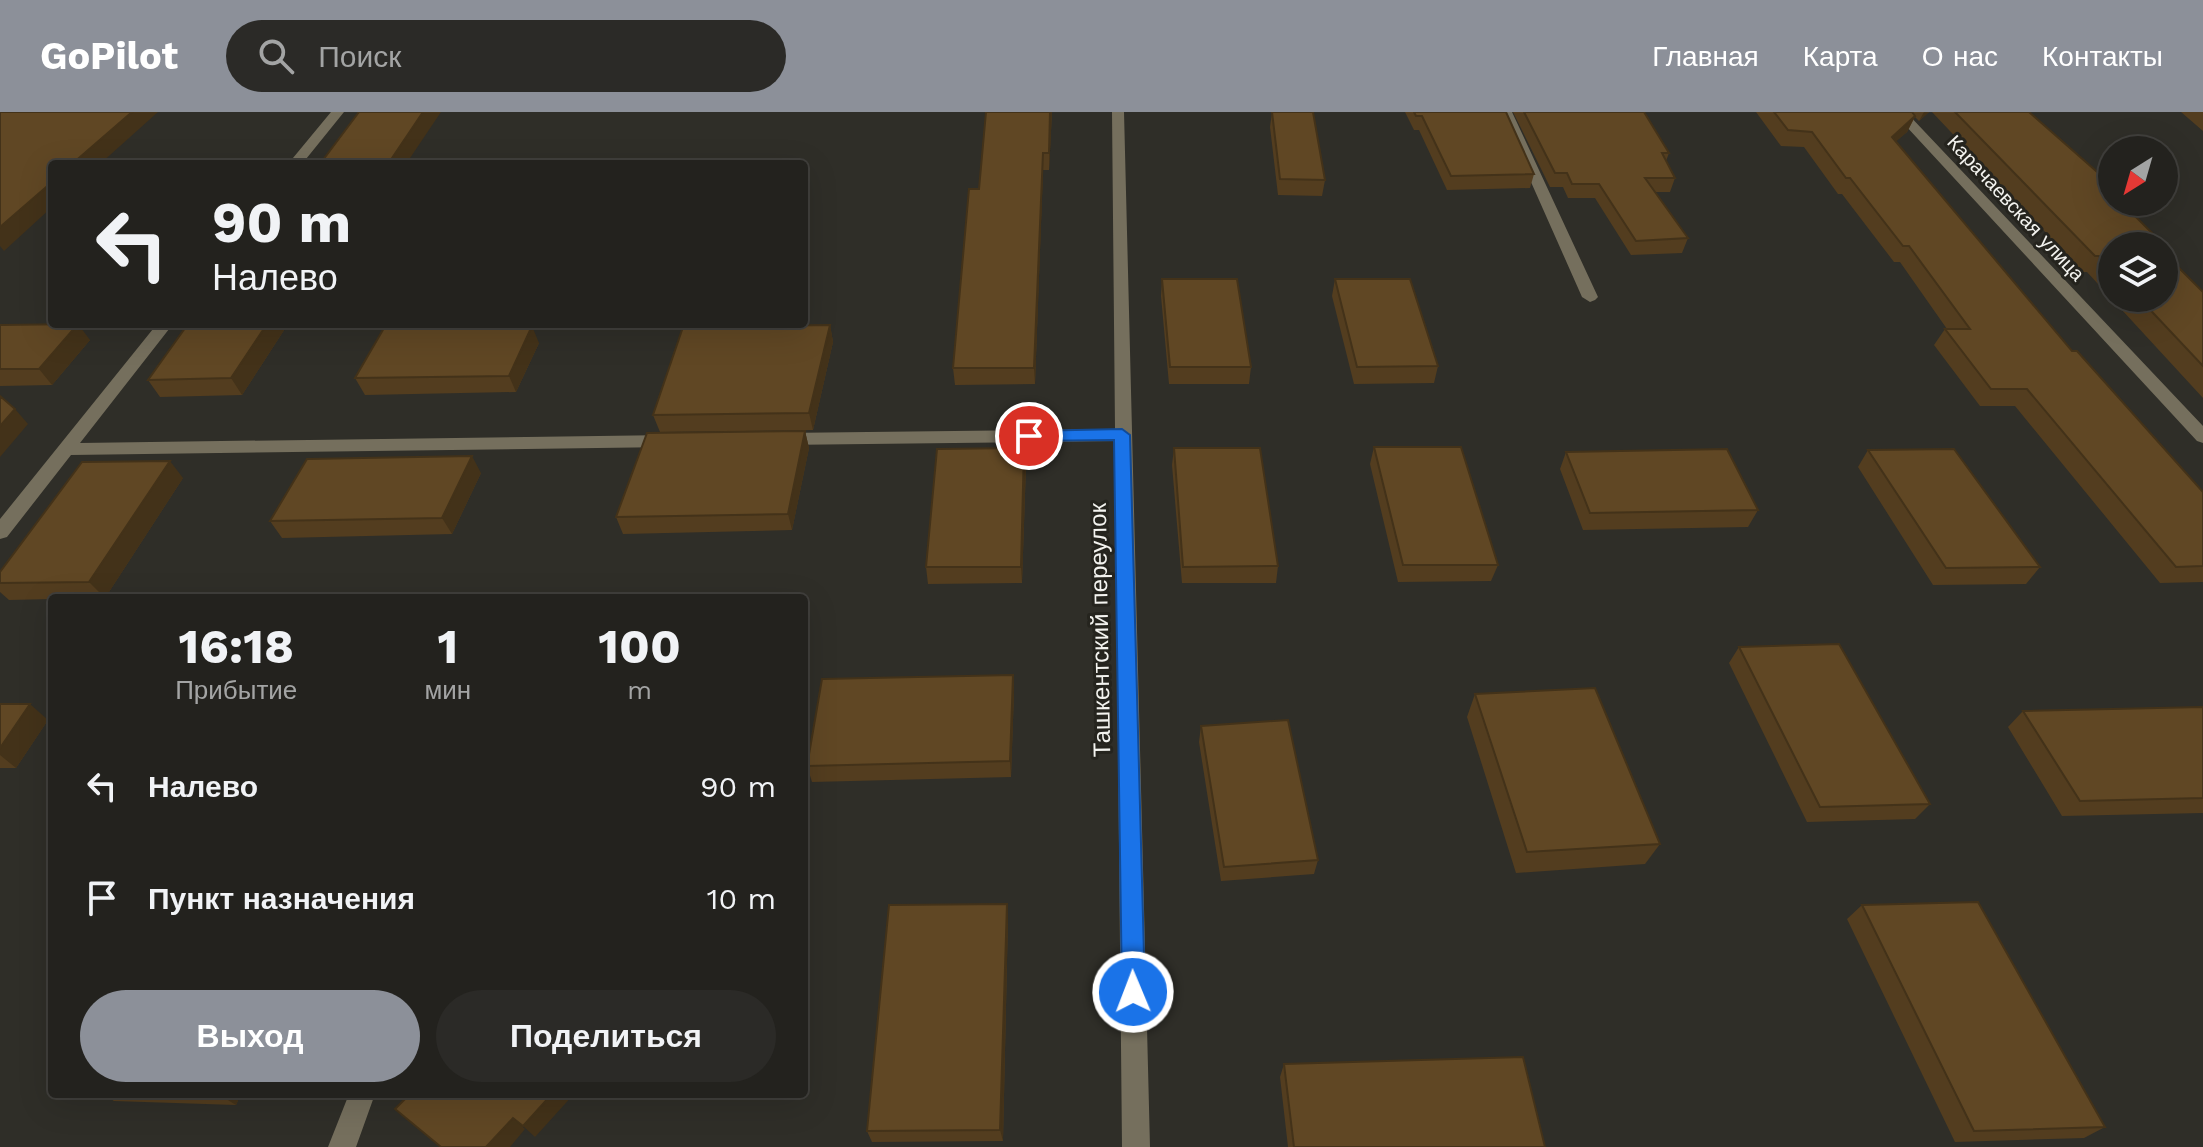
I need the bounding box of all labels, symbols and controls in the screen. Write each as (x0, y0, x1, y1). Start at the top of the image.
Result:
search box (226, 20, 786, 92)
text: GoPilot (40, 34, 178, 78)
icon: search (254, 34, 298, 78)
text: Поиск (318, 39, 401, 74)
text: Главная (1652, 40, 1759, 73)
text: Карта (1803, 40, 1878, 73)
text: О нас (1922, 40, 1998, 73)
text: Контакты (2042, 40, 2163, 73)
street label: Карачаевская улица (1942, 130, 2090, 287)
north arrow (2098, 136, 2178, 216)
map controls (2098, 136, 2178, 312)
text: 90 m (212, 190, 351, 256)
icon: left (80, 192, 184, 296)
button: layers (2098, 232, 2178, 312)
text: Налево (212, 257, 338, 299)
pin (995, 402, 1063, 470)
icon: arrive (1007, 414, 1051, 458)
street label: Ташкентский переулок (1084, 502, 1116, 757)
text: 16:18 (178, 618, 294, 675)
text: 1 (437, 618, 458, 675)
text: 100 (598, 618, 681, 675)
text: Прибытие (175, 675, 297, 705)
text: мин (424, 675, 471, 705)
text: m (627, 675, 652, 705)
icon: left (80, 764, 124, 808)
text: Налево (148, 769, 258, 804)
text: 90 m (700, 769, 776, 804)
icon: arrive (80, 876, 124, 920)
text: Пункт назначения (148, 881, 415, 916)
text: 10 m (707, 881, 776, 916)
position arrow (1091, 950, 1175, 1034)
button: Выход (80, 990, 420, 1082)
button: Поделиться (436, 990, 776, 1082)

